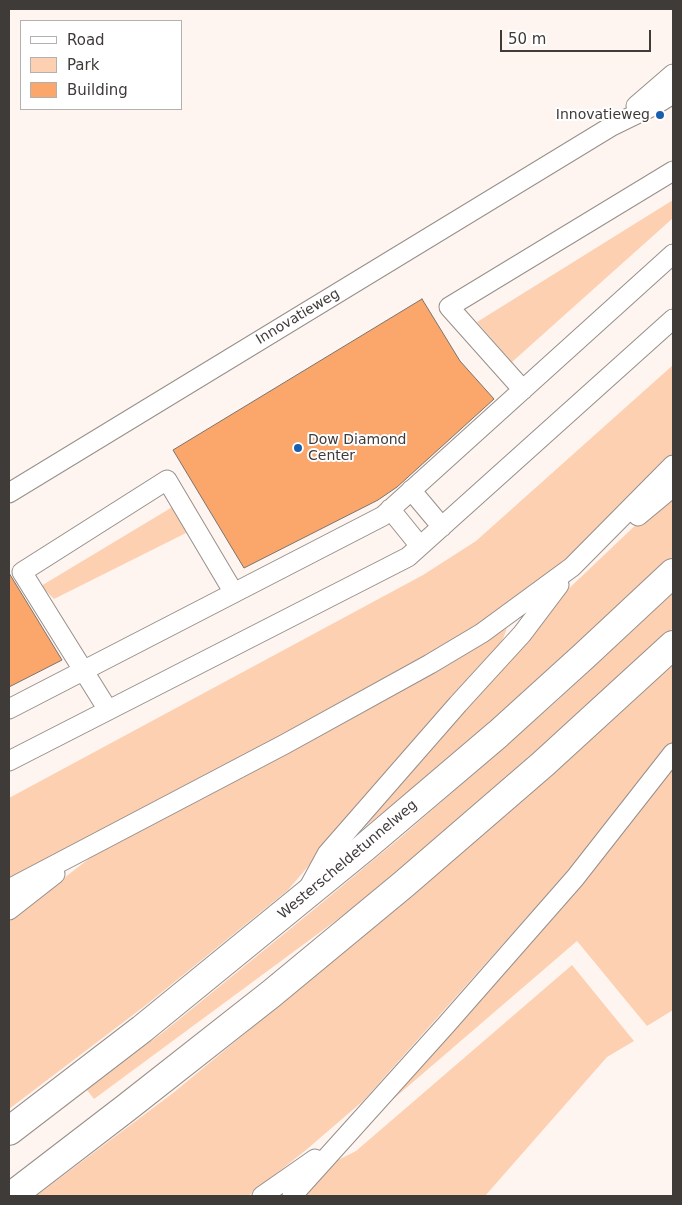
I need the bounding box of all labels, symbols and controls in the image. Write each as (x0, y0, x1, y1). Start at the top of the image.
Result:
legend (20, 20, 182, 110)
scale bar (502, 20, 653, 52)
text: 50 m (508, 30, 546, 48)
text: Road (67, 31, 105, 49)
text: Park (67, 56, 99, 74)
text: Building (67, 81, 128, 99)
place label: Innovatieweg (556, 107, 650, 123)
marker: Innovatieweg (654, 109, 666, 121)
street label: Innovatieweg (253, 286, 343, 348)
place label: Dow Diamond Center (308, 432, 406, 464)
marker: Dow Diamond Center (292, 442, 304, 454)
street label: Westerscheldetunnelweg (275, 797, 421, 923)

